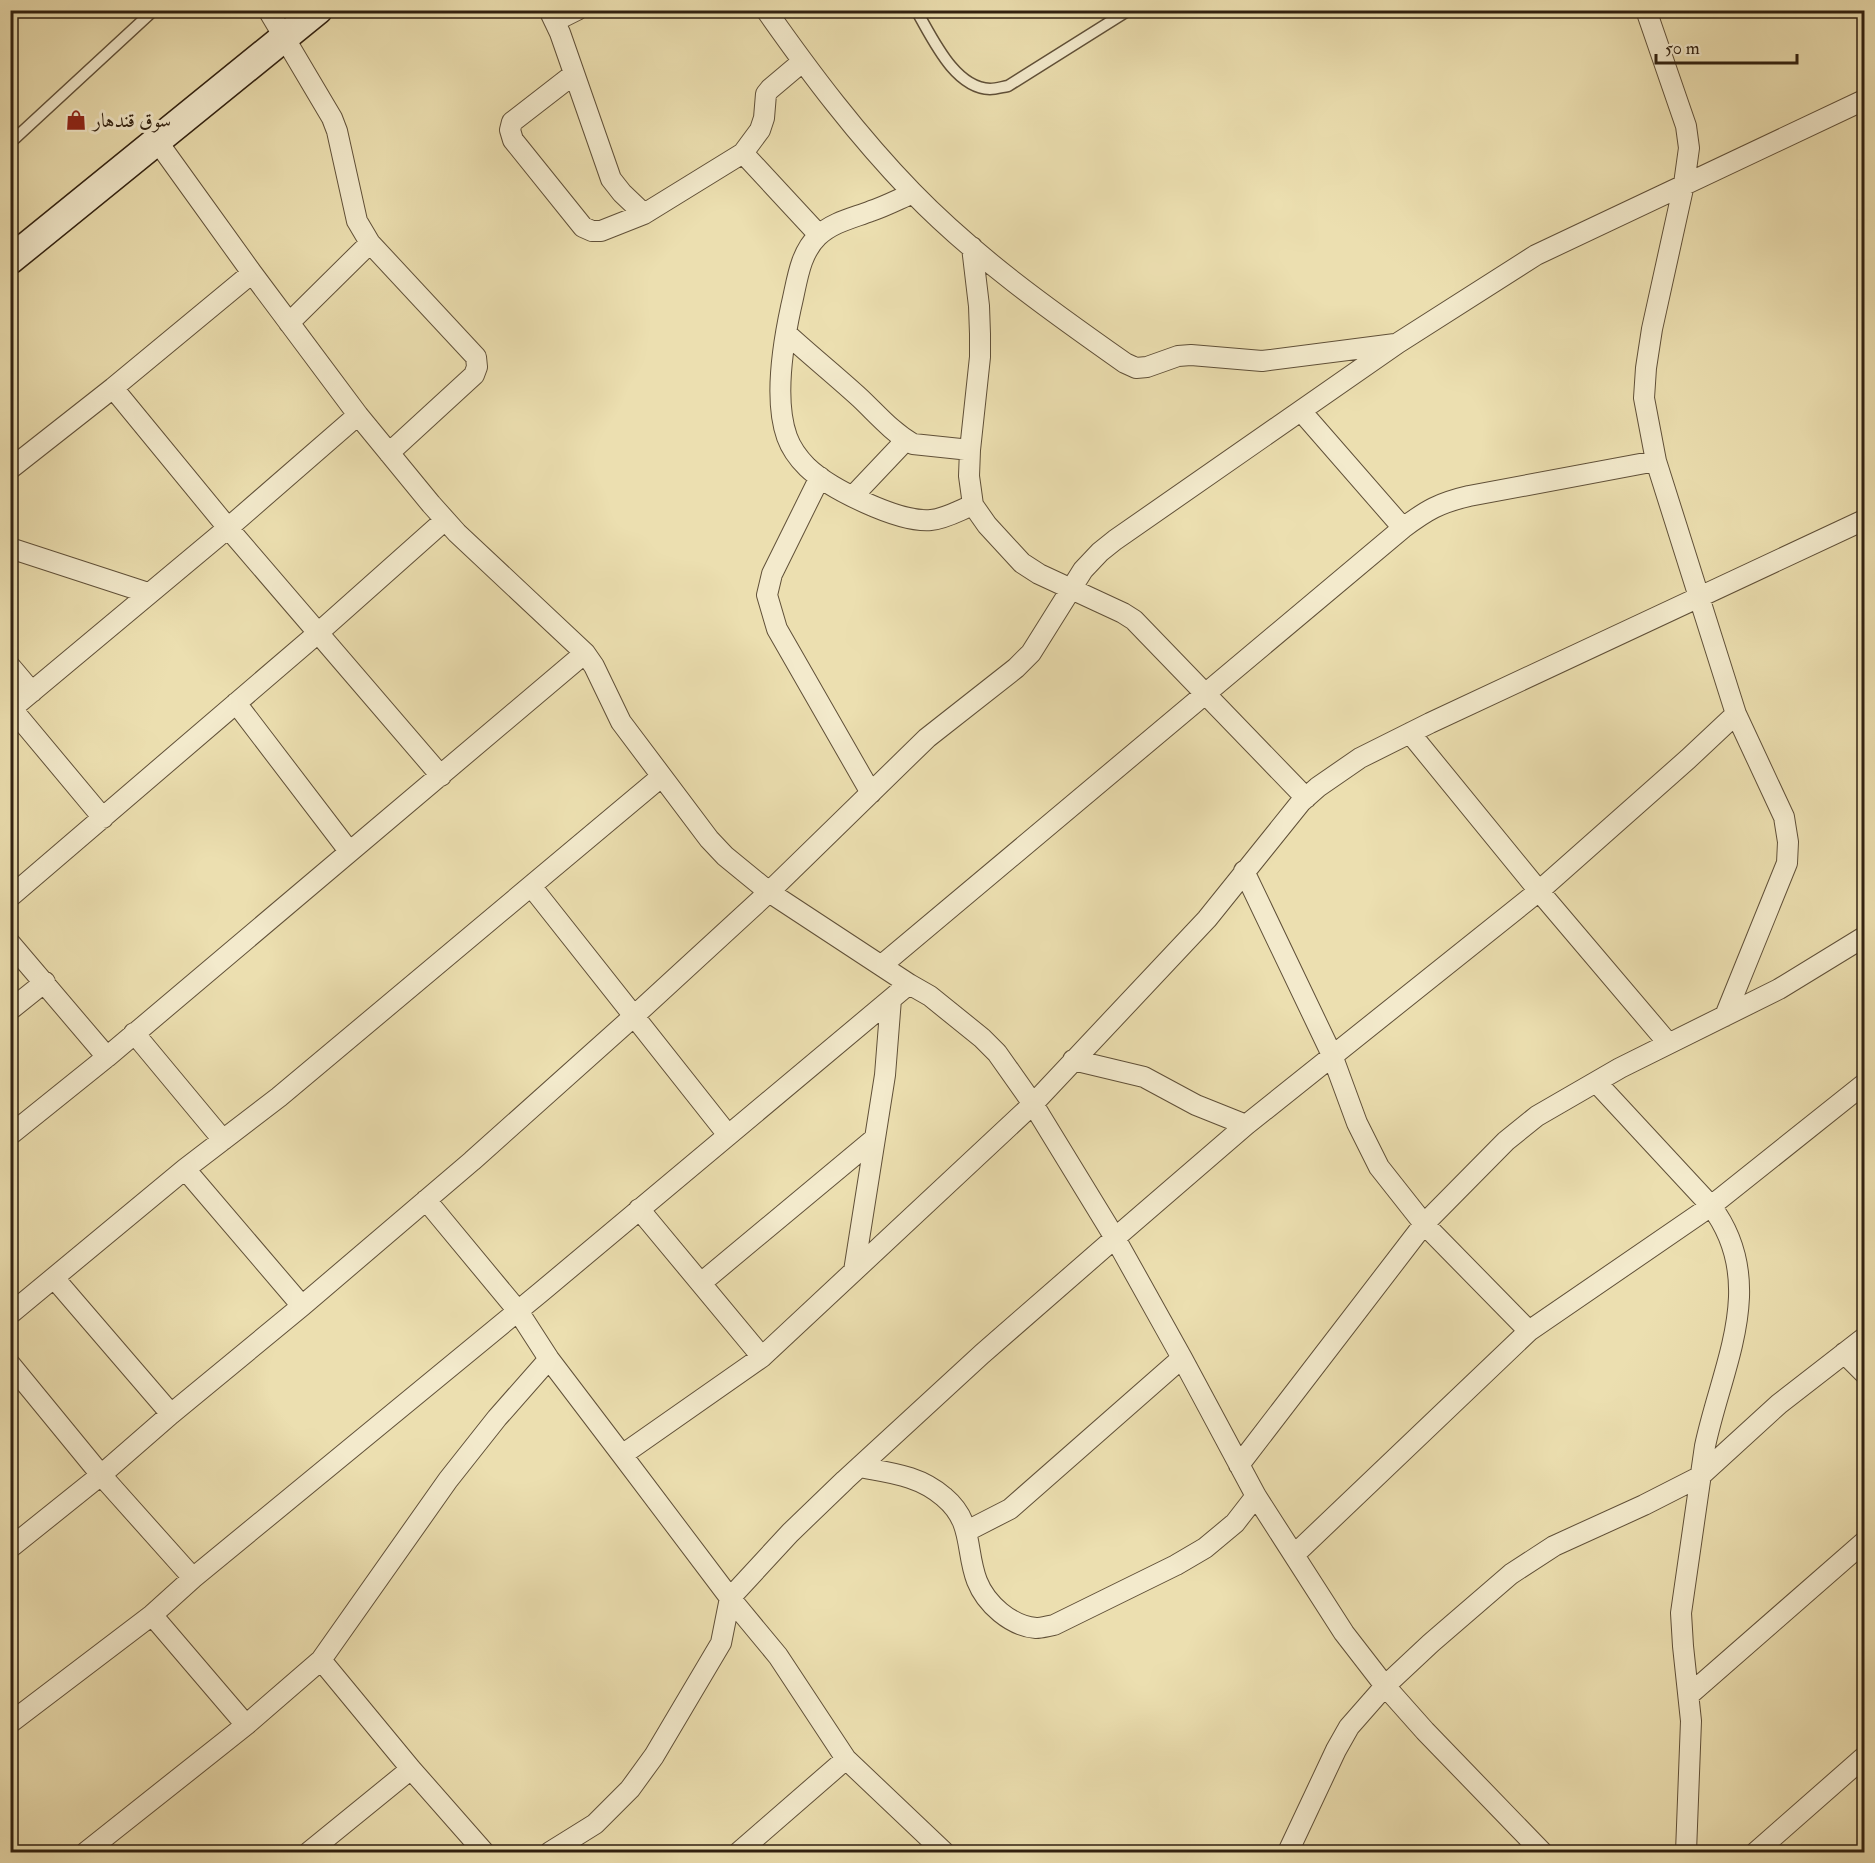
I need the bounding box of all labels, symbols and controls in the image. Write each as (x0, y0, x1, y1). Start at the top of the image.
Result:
scale bar (1656, 27, 1797, 65)
text: 50 m (1665, 37, 1700, 60)
shop icon: سوق قندهار (64, 108, 88, 132)
place label: سوق قندهار (91, 108, 171, 133)

